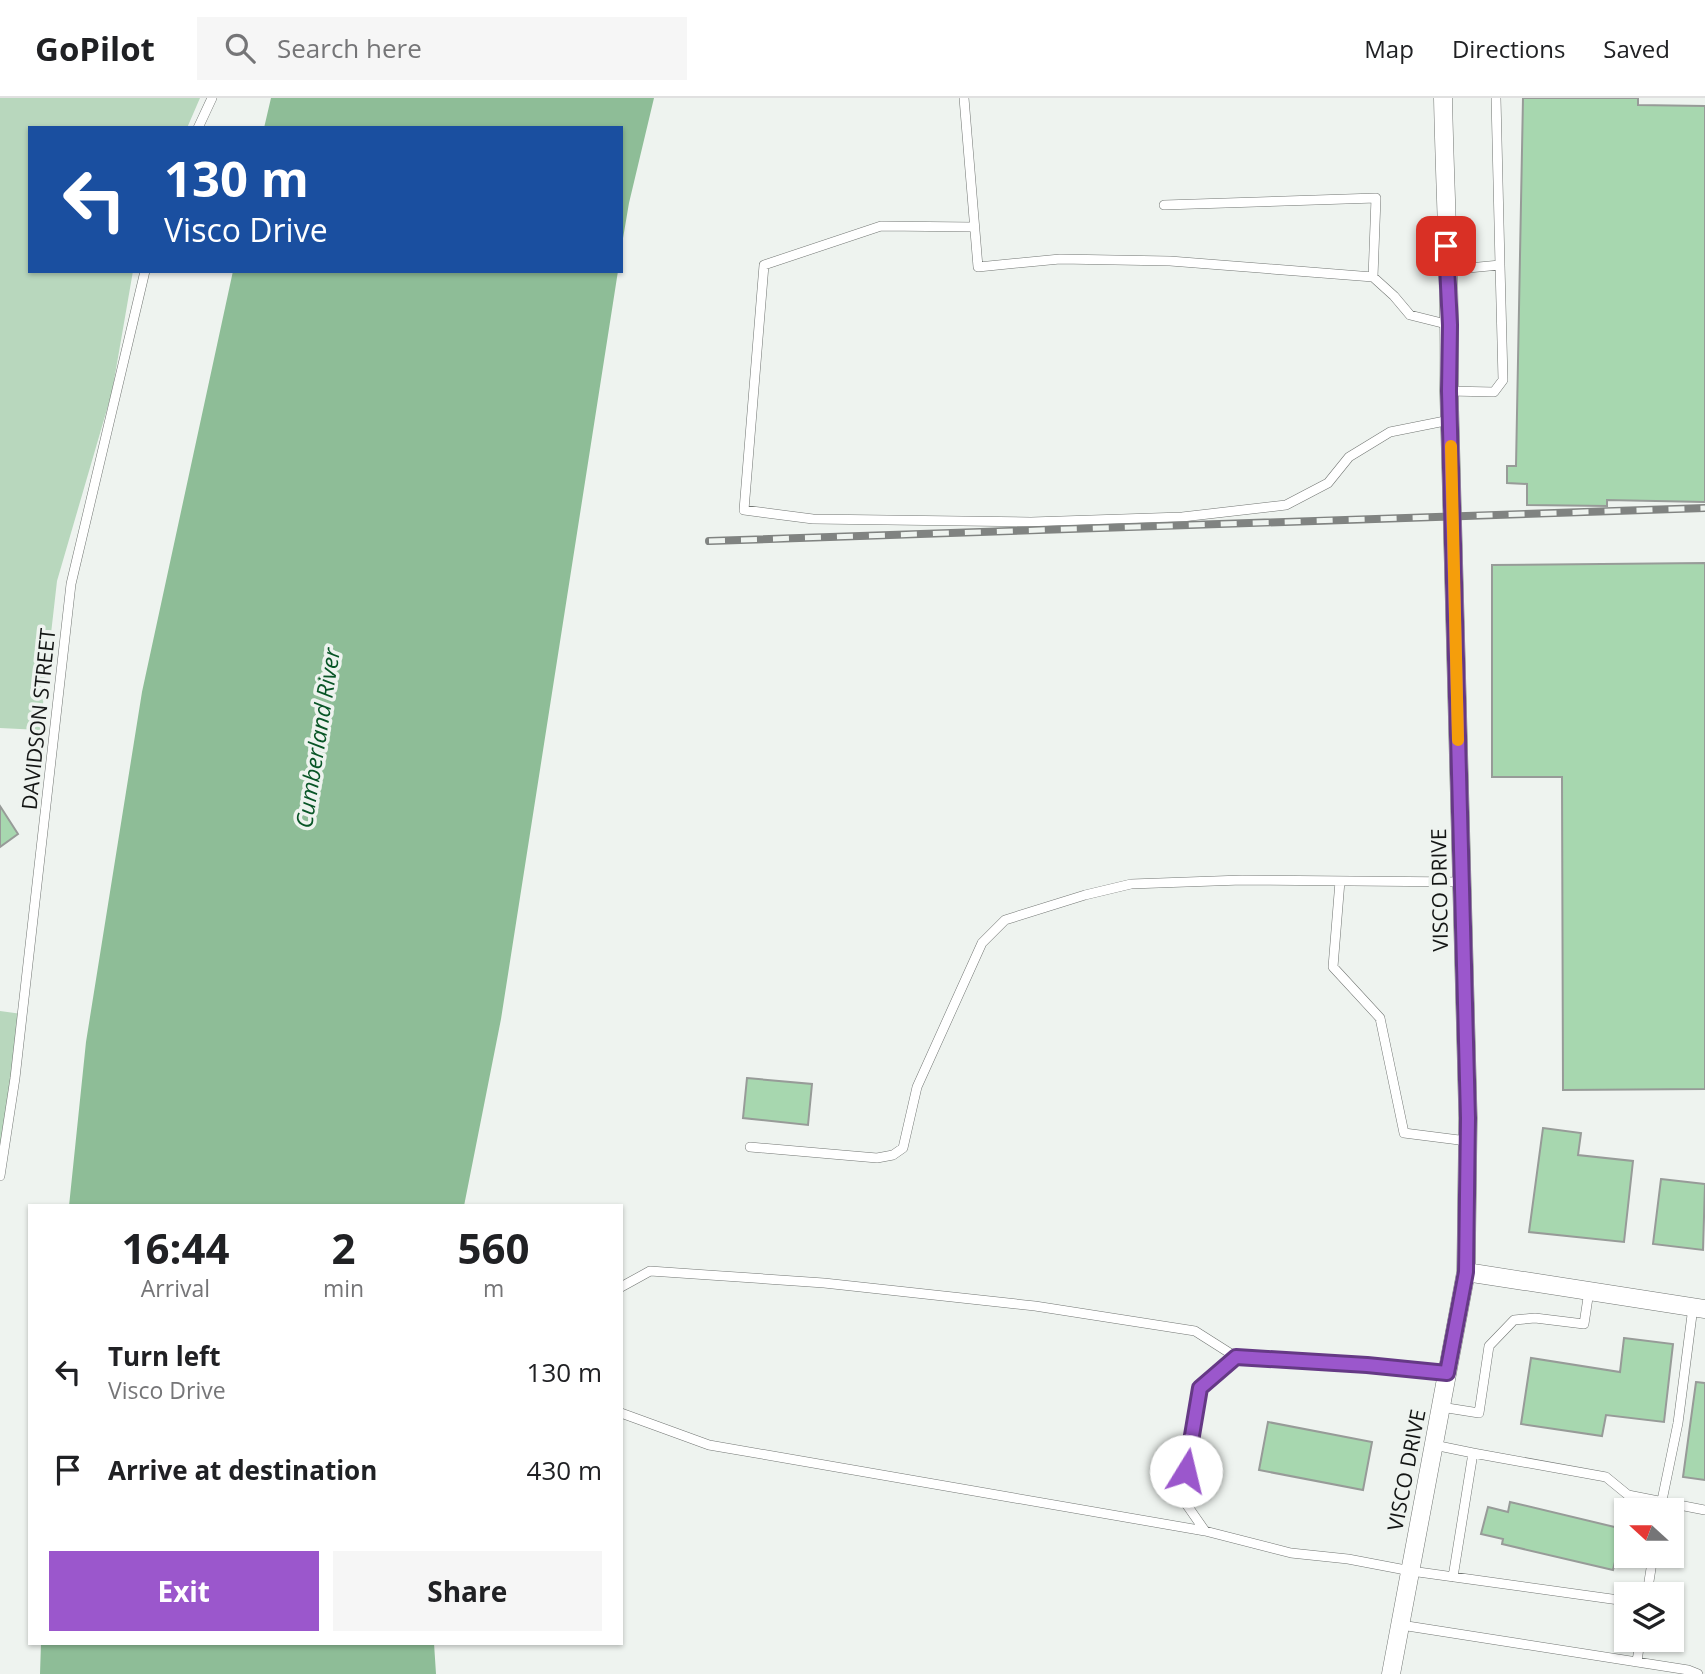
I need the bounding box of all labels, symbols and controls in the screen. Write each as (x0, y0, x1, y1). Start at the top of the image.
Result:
search box (197, 17, 687, 80)
text: GoPilot (35, 26, 155, 71)
icon: search (221, 29, 259, 67)
text: Search here (277, 30, 422, 66)
text: Map (1364, 32, 1414, 65)
text: Directions (1452, 32, 1565, 65)
text: Saved (1603, 32, 1670, 65)
text: 130 m (164, 145, 309, 211)
icon: left (49, 154, 140, 245)
text: Visco Drive (164, 208, 328, 251)
pin (1416, 216, 1476, 276)
icon: arrive (1427, 227, 1465, 265)
street label: DAVIDSON STREET (15, 627, 61, 811)
water label: Cumberland River (287, 645, 347, 830)
street label: VISCO DRIVE (1424, 828, 1454, 952)
text: 16:44 (121, 1219, 229, 1276)
text: 2 (331, 1219, 356, 1276)
text: 560 (458, 1219, 530, 1276)
text: Arrival (141, 1272, 210, 1304)
text: min (323, 1272, 364, 1304)
text: m (483, 1272, 504, 1304)
text: Turn left (108, 1338, 220, 1374)
icon: left (49, 1353, 87, 1391)
text: 130 m (527, 1354, 602, 1390)
text: Visco Drive (108, 1374, 226, 1406)
street label: VISCO DRIVE (1381, 1407, 1431, 1533)
position arrow (1149, 1434, 1223, 1508)
icon: arrive (49, 1451, 87, 1489)
text: Arrive at destination (108, 1452, 377, 1488)
text: 430 m (527, 1452, 602, 1488)
north arrow (1614, 1498, 1684, 1568)
map controls (1614, 1498, 1684, 1652)
button: Exit (49, 1551, 319, 1631)
button: Share (333, 1551, 602, 1631)
button: layers (1614, 1582, 1684, 1652)

